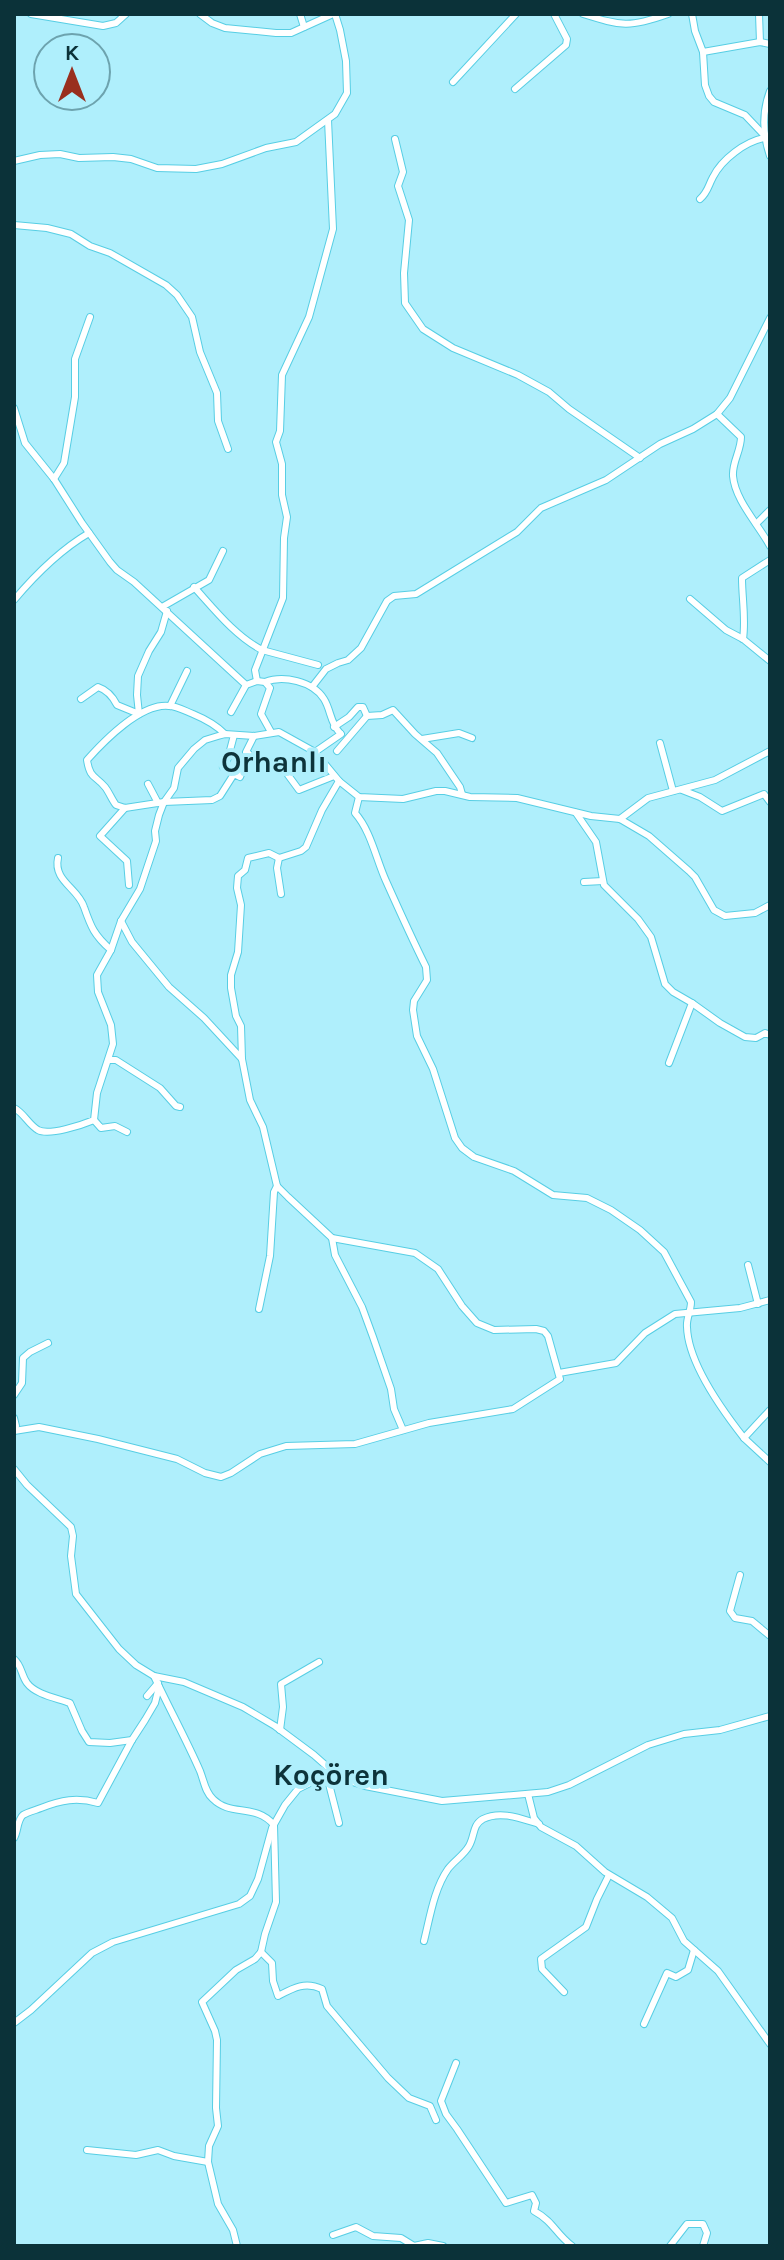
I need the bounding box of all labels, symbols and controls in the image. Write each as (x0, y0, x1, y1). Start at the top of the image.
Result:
north arrow (32, 32, 112, 112)
text: K (65, 40, 80, 66)
district label: Orhanlı (221, 744, 327, 780)
district label: Koçören (273, 1757, 389, 1793)

